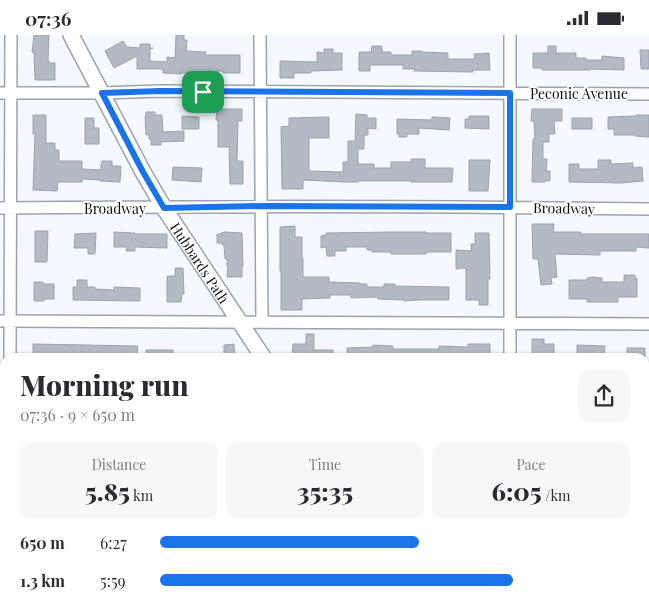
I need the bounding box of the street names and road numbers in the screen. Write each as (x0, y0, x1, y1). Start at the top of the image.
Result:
street label: Peconic Avenue (530, 84, 628, 103)
street label: Broadway (533, 198, 595, 218)
street label: Broadway (84, 199, 146, 218)
street label: Hubbards Path (166, 218, 234, 307)

